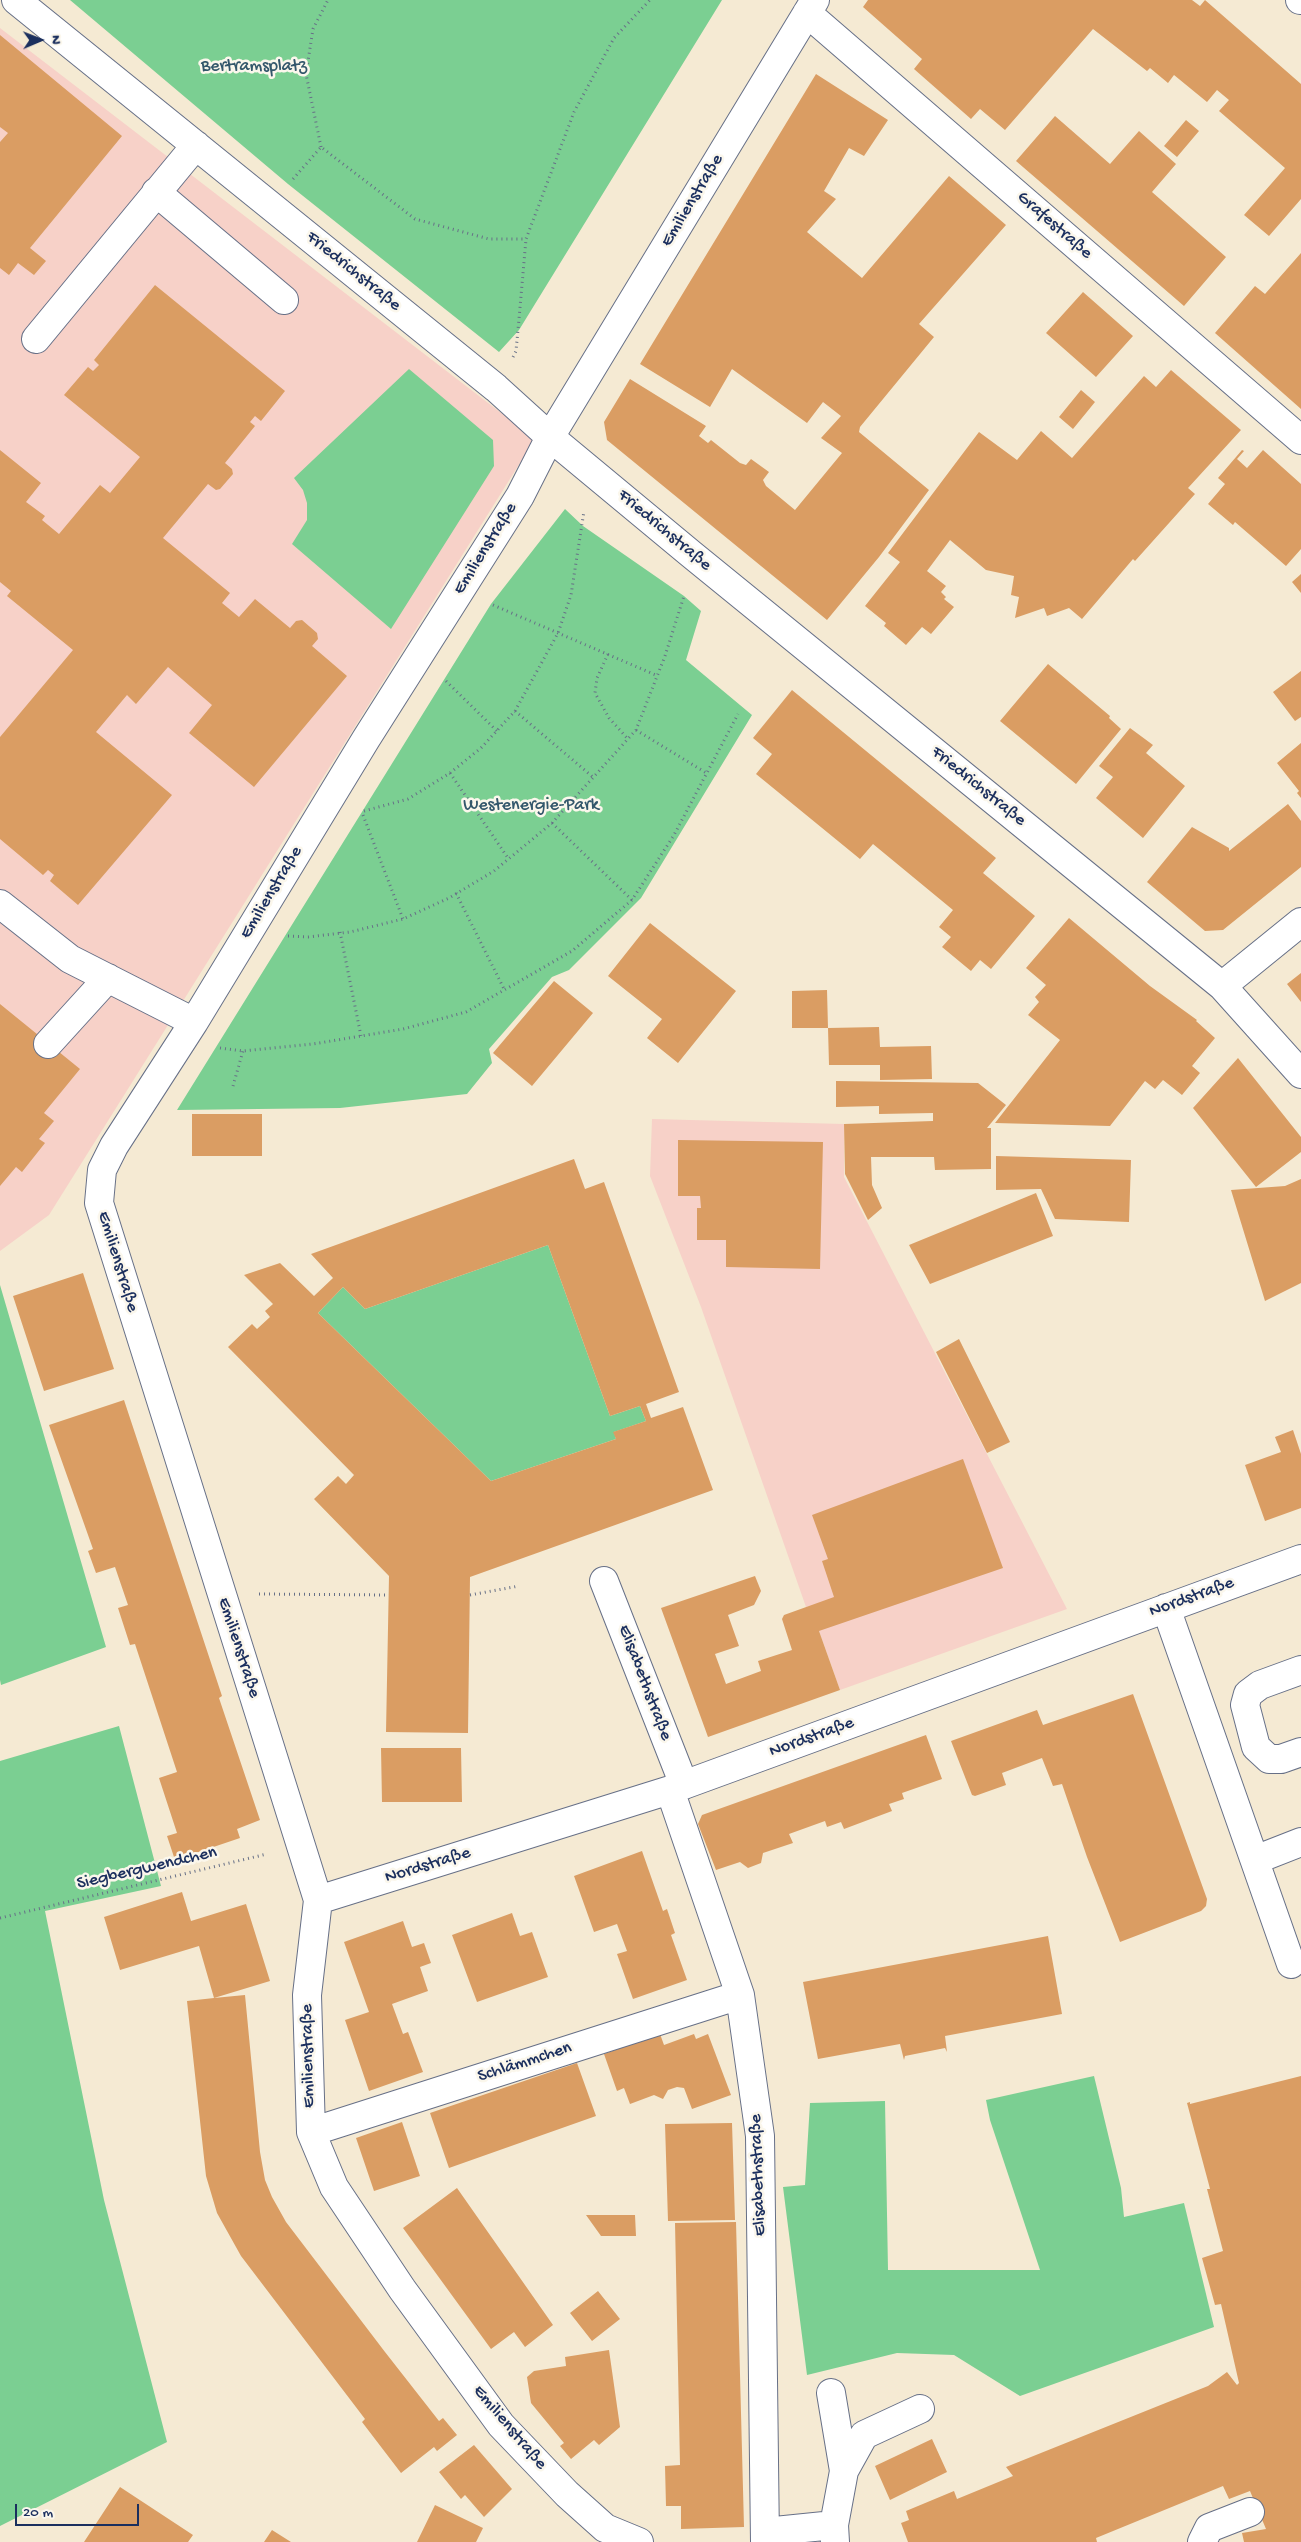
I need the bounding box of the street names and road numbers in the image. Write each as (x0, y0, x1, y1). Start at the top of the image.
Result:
street label: Emilienstraße (657, 151, 729, 251)
street label: Grafestraße (1012, 187, 1096, 265)
street label: Friedrichstraße (301, 227, 405, 317)
street label: Friedrichstraße (613, 485, 715, 577)
street label: Emilienstraße (449, 499, 523, 599)
street label: Friedrichstraße (926, 742, 1030, 832)
street label: Emilienstraße (236, 843, 308, 943)
street label: Emilienstraße (91, 1209, 143, 1315)
street label: Nordstraße (1147, 1573, 1237, 1623)
street label: Emilienstraße (212, 1595, 264, 1701)
street label: Elisabethstraße (612, 1622, 676, 1744)
street label: Nordstraße (767, 1713, 857, 1763)
street label: Siegbergwendchen (75, 1842, 219, 1896)
street label: Nordstraße (382, 1843, 474, 1889)
street label: Emilienstraße (297, 2004, 321, 2108)
street label: Schlämmchen (475, 2038, 575, 2088)
street label: Elisabethstraße (746, 2114, 772, 2236)
street label: Emilienstraße (467, 2381, 551, 2475)

